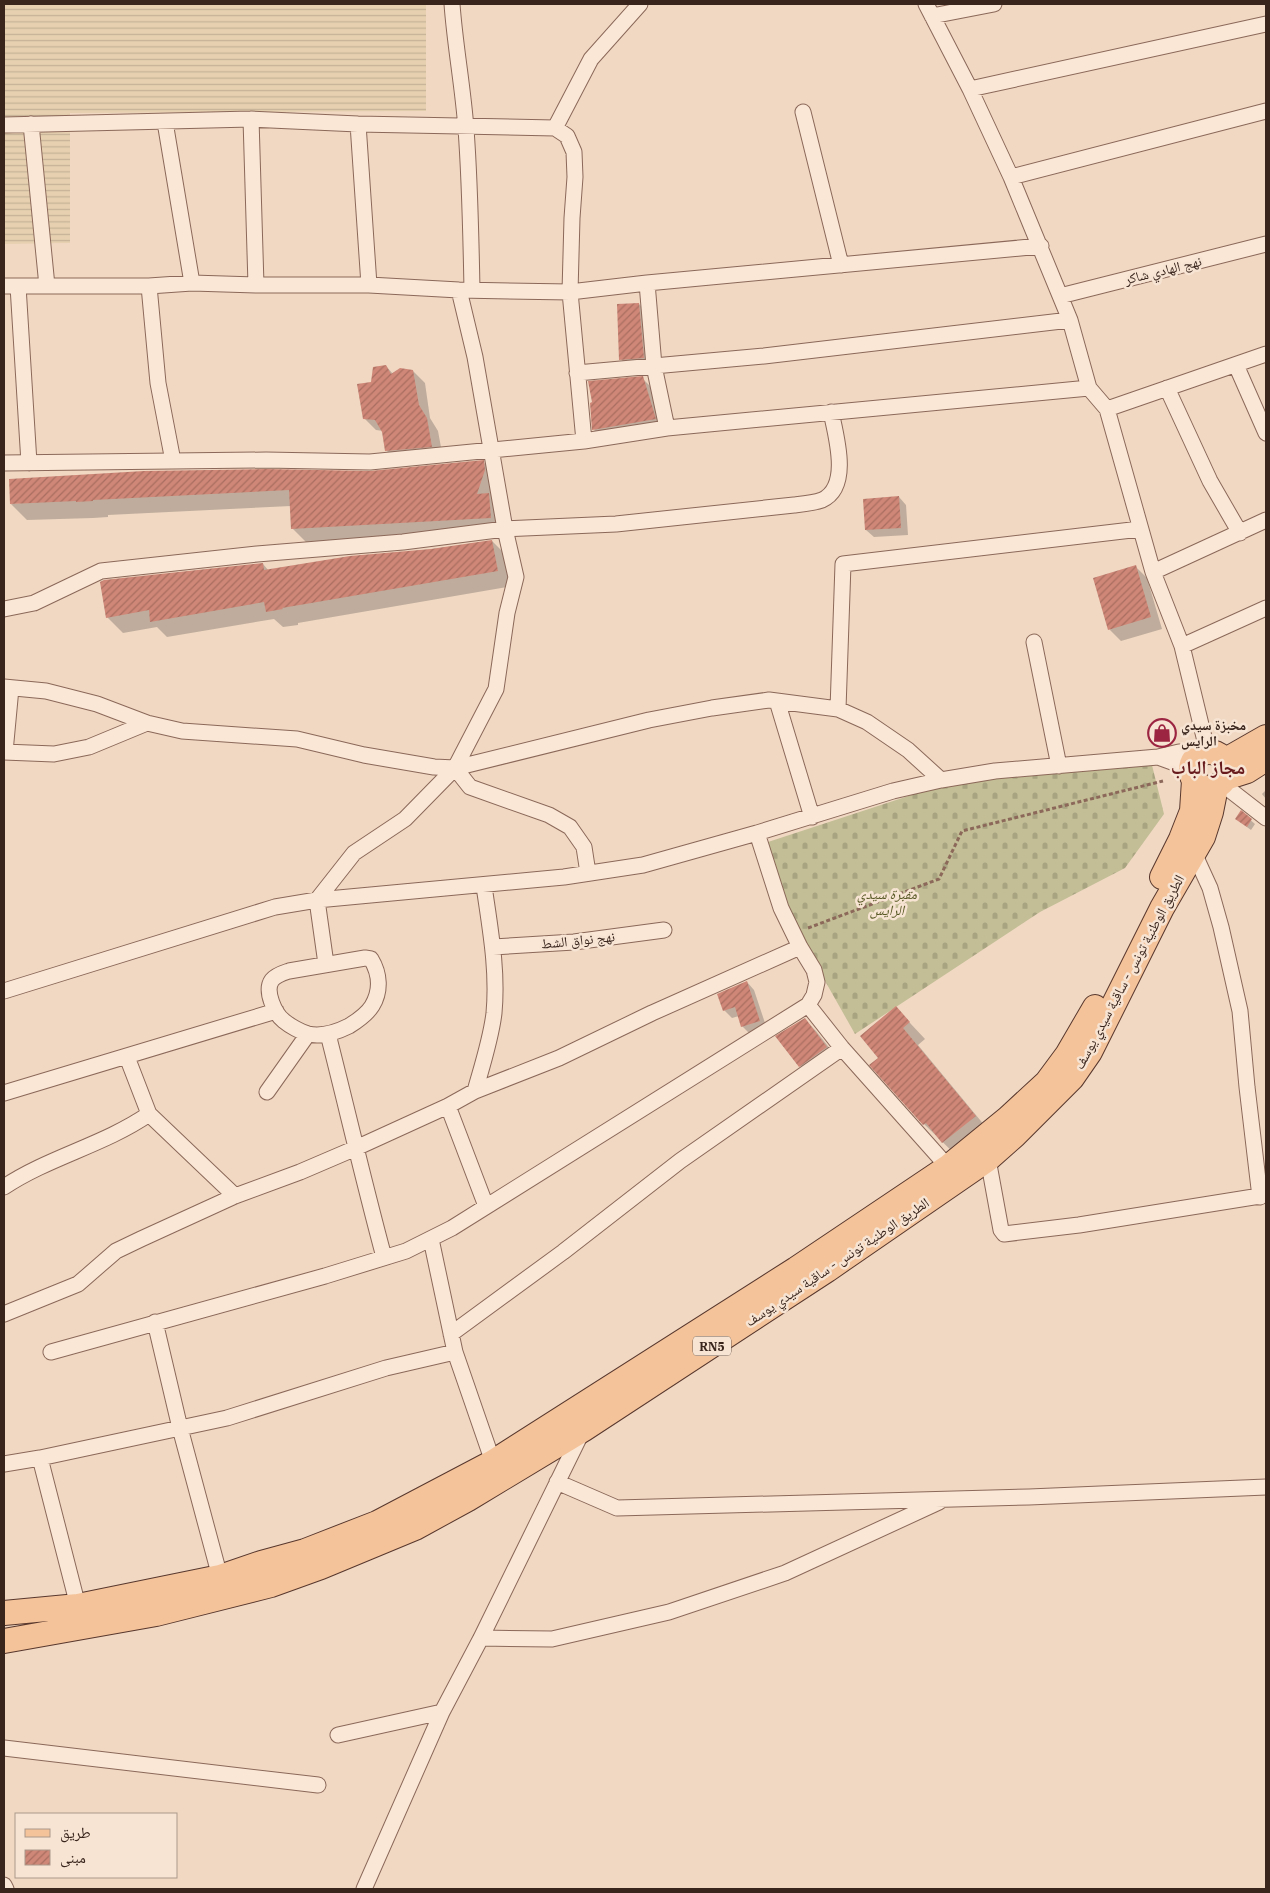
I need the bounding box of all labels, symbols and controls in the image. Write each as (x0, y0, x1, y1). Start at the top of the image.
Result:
street label: نهج الهادي شاكر (1122, 252, 1204, 291)
place label: مخبزة سيدي الرايس (1181, 716, 1246, 750)
shop icon: مخبزة سيدي الرايس (1147, 718, 1177, 748)
district label: مجاز الباب (1171, 755, 1245, 779)
street label: الطريق الوطنية تونس - ساقية سيدي يوسف (1070, 871, 1190, 1074)
park label: مقبرة سيدي الرايس (857, 885, 917, 919)
street label: نهج نواق الشط (540, 927, 616, 954)
street label: الطريق الوطنية تونس - ساقية سيدي يوسف (742, 1194, 934, 1333)
road number: RN5 (693, 1336, 731, 1355)
legend (15, 1813, 178, 1878)
text: طريق (60, 1823, 91, 1843)
text: مبنى (60, 1848, 86, 1868)

